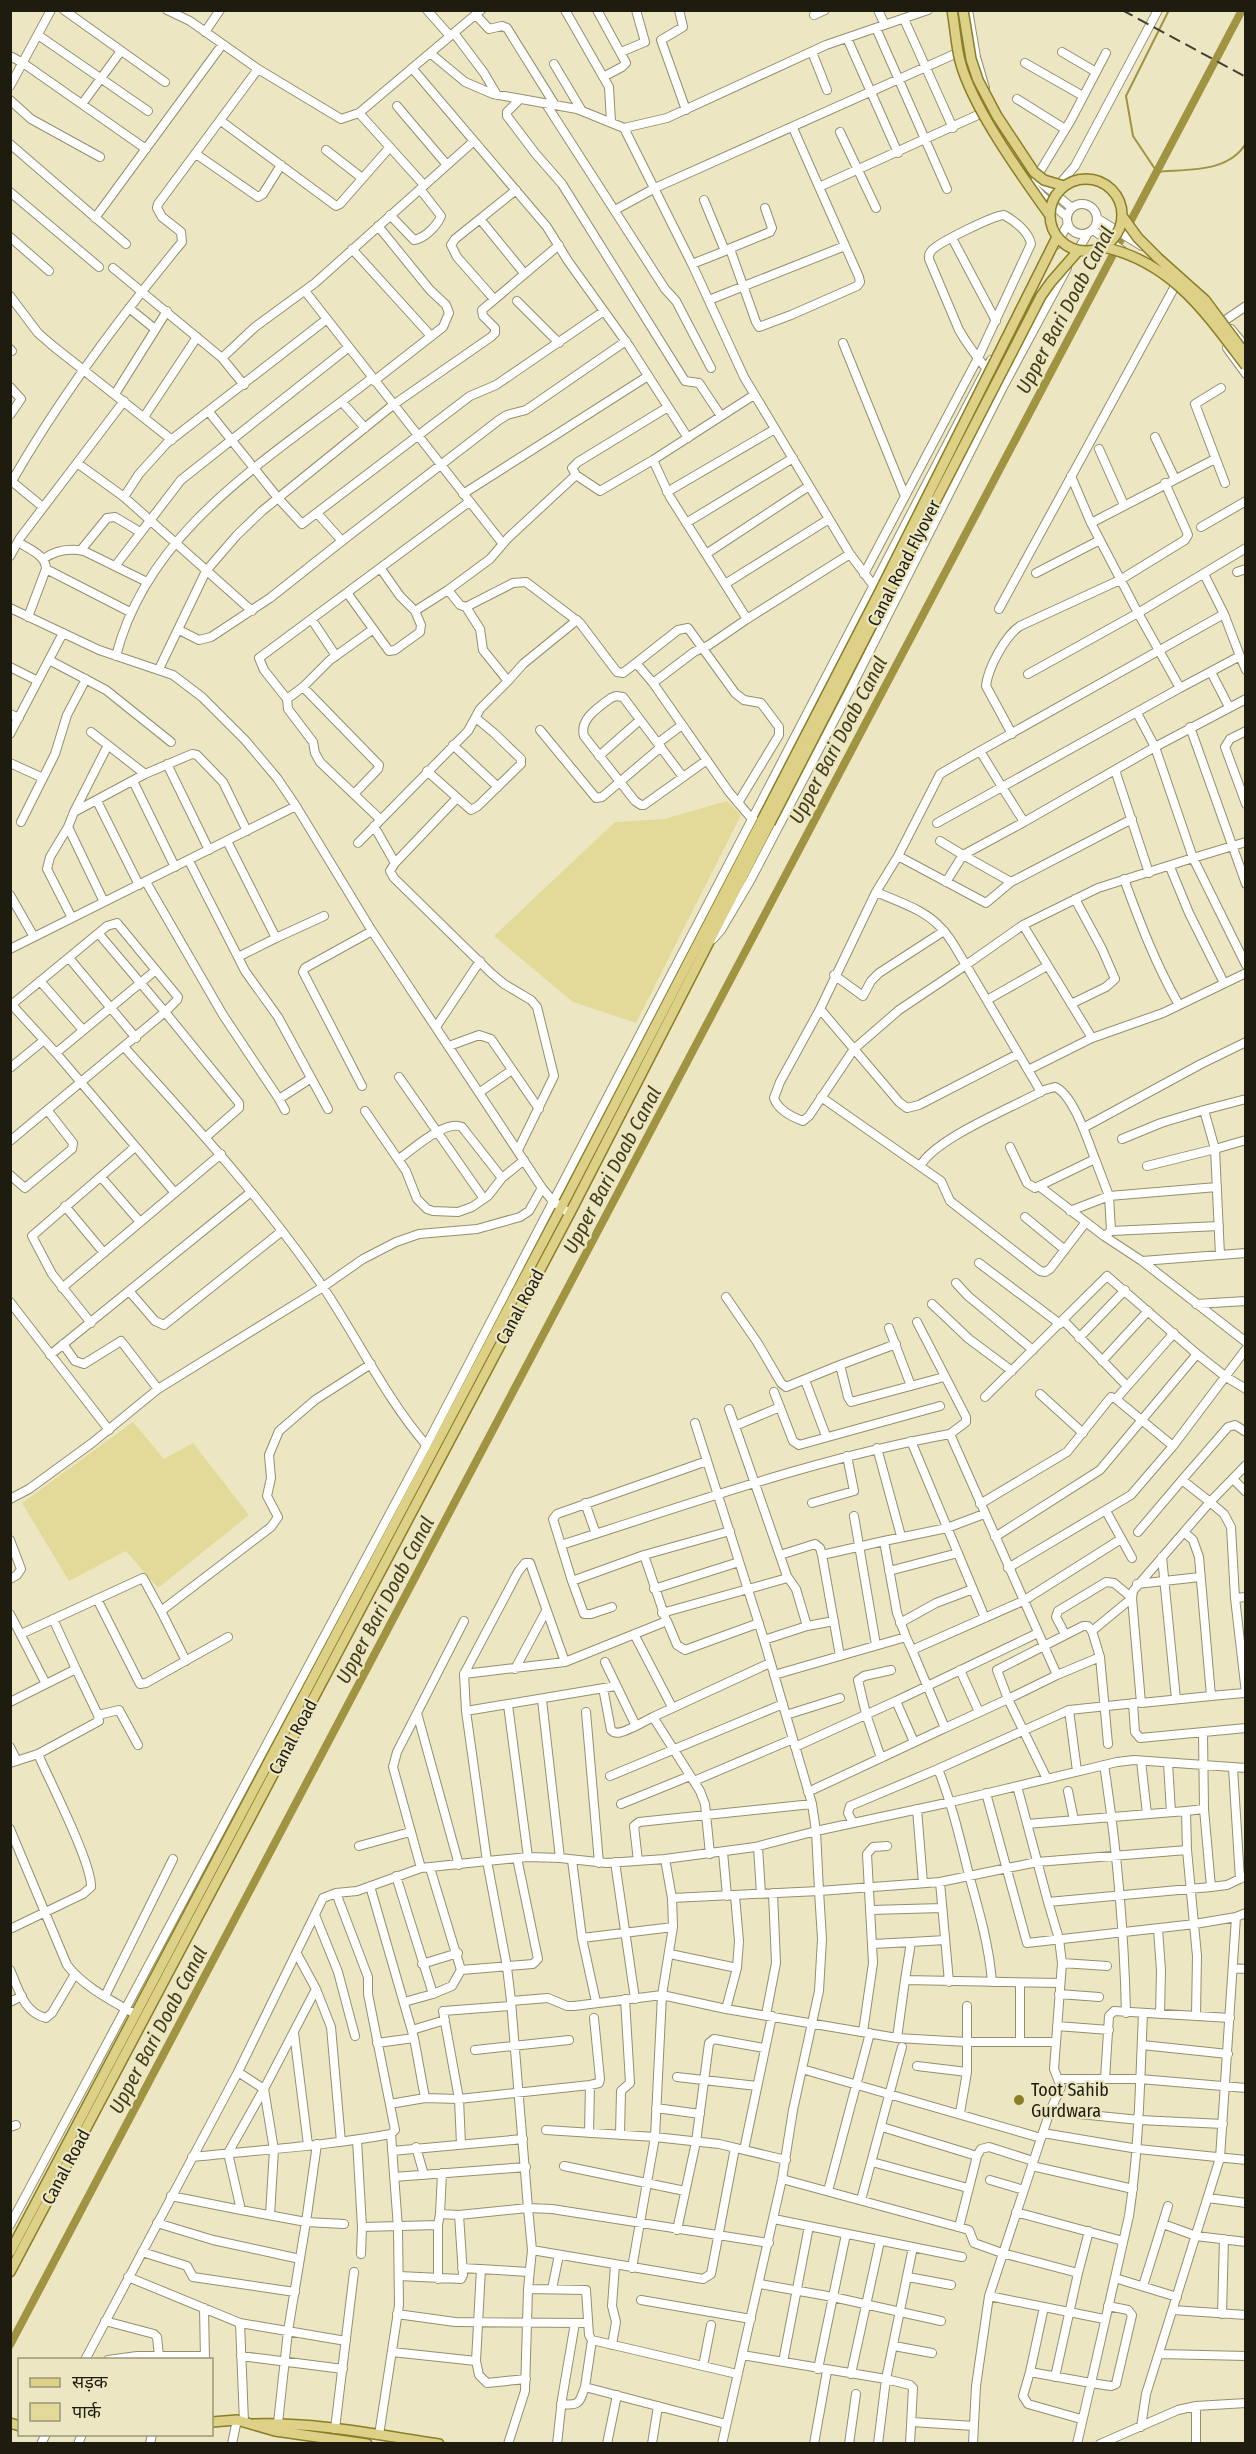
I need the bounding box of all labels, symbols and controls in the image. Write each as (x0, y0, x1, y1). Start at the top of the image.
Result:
water label: Upper Bari Doab Canal (1011, 222, 1119, 398)
street label: Canal Road Flyover (863, 495, 946, 630)
water label: Upper Bari Doab Canal (784, 652, 892, 828)
water label: Upper Bari Doab Canal (558, 1082, 666, 1258)
street label: Canal Road (491, 1266, 549, 1348)
water label: Upper Bari Doab Canal (331, 1512, 439, 1688)
street label: Canal Road (264, 1696, 322, 1778)
water label: Upper Bari Doab Canal (104, 1942, 212, 2118)
place label: Toot Sahib Gurdwara (1031, 2079, 1109, 2122)
marker: Toot Sahib Gurdwara (1012, 2093, 1026, 2107)
street label: Canal Road (37, 2126, 95, 2208)
legend (18, 2358, 213, 2436)
text: सड़क (72, 2371, 109, 2393)
text: पार्क (72, 2401, 102, 2423)

